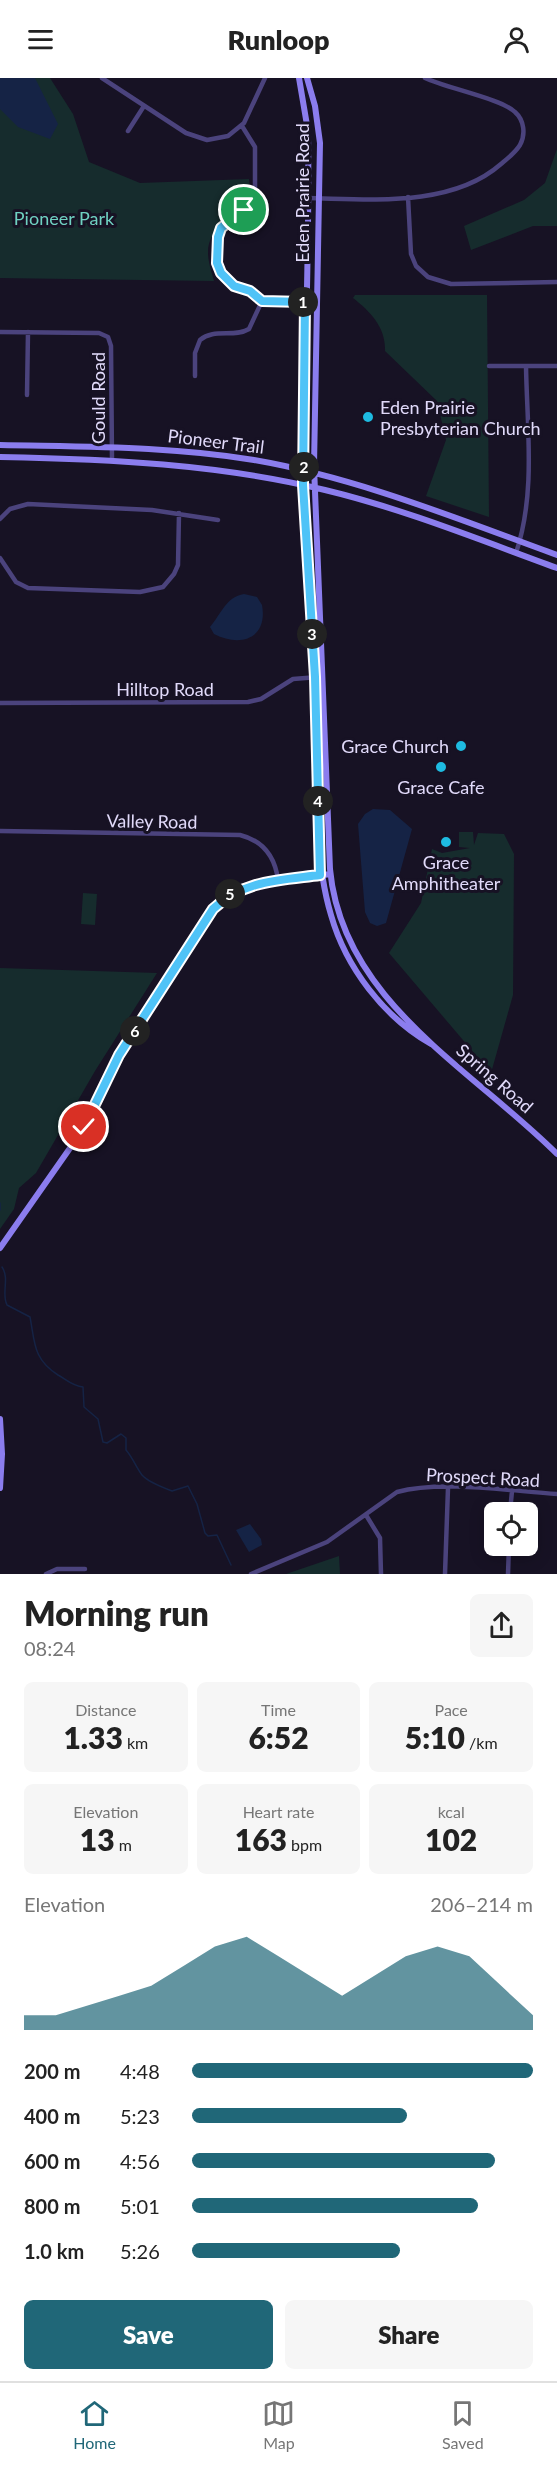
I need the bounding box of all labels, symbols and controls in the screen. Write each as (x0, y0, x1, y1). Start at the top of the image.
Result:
icon: menu (24, 23, 57, 56)
text: Runloop (228, 23, 329, 56)
icon: person (500, 23, 533, 56)
street label: Eden Prairie Road (291, 123, 313, 263)
pin (218, 184, 269, 235)
icon: arrive (227, 193, 260, 226)
park label: Pioneer Park (14, 207, 115, 229)
pin: 1 (288, 287, 318, 317)
text: 1 (298, 292, 308, 311)
street label: Gould Road (87, 352, 109, 444)
place label: Eden Prairie Presbyterian Church (380, 396, 541, 439)
marker: Eden Prairie Presbyterian Church (361, 410, 375, 424)
street label: Pioneer Trail (166, 424, 266, 458)
pin: 2 (289, 452, 319, 482)
text: 2 (299, 457, 309, 476)
pin: 3 (297, 619, 327, 649)
text: 3 (307, 624, 317, 643)
street label: Hilltop Road (116, 678, 214, 700)
place label: Grace Church (341, 735, 449, 757)
marker: Grace Church (454, 739, 468, 753)
marker: Grace Cafe (434, 760, 448, 774)
place label: Grace Cafe (397, 776, 485, 798)
pin: 4 (303, 786, 333, 816)
text: 4 (313, 791, 323, 810)
street label: Valley Road (106, 809, 198, 833)
marker: Grace Amphitheater (439, 835, 453, 849)
place label: Grace Amphitheater (392, 851, 501, 894)
pin: 5 (215, 879, 245, 909)
text: 5 (225, 884, 235, 903)
pin: 6 (120, 1016, 150, 1046)
text: 6 (130, 1021, 140, 1040)
street label: Spring Road (452, 1039, 538, 1117)
pin (58, 1101, 109, 1152)
icon: check (67, 1110, 100, 1143)
street label: Prospect Road (426, 1463, 540, 1491)
map controls (484, 1502, 538, 1556)
button: locate (484, 1502, 538, 1556)
text: Morning run (24, 1593, 209, 1633)
button: share (470, 1594, 533, 1657)
text: 08:24 (24, 1636, 75, 1660)
text: Distance (75, 1700, 137, 1719)
text: Time (261, 1700, 296, 1719)
text: Pace (435, 1700, 468, 1719)
text: 1.33 (63, 1719, 123, 1755)
text: 6:52 (248, 1719, 309, 1755)
text: 5:10 (405, 1719, 465, 1755)
text: km (123, 1733, 148, 1752)
text: /km (465, 1733, 498, 1752)
text: Elevation (73, 1802, 138, 1821)
text: Heart rate (243, 1802, 314, 1821)
text: kcal (438, 1802, 465, 1821)
text: 13 (80, 1821, 115, 1857)
text: 163 (235, 1821, 287, 1857)
text: 102 (425, 1821, 477, 1857)
text: m (115, 1835, 132, 1854)
text: bpm (287, 1835, 322, 1854)
text: Elevation (24, 1892, 105, 1916)
text: 206–214 m (430, 1892, 533, 1916)
text: 200 m (24, 2059, 80, 2083)
text: 4:48 (120, 2059, 160, 2083)
text: 400 m (24, 2104, 80, 2128)
text: 5:23 (120, 2104, 160, 2128)
text: 600 m (24, 2149, 80, 2173)
text: 4:56 (120, 2149, 160, 2173)
text: 800 m (24, 2194, 80, 2218)
text: 5:01 (120, 2194, 160, 2218)
text: 1.0 km (24, 2239, 84, 2263)
text: 5:26 (120, 2239, 160, 2263)
button: Save (24, 2300, 273, 2369)
button: Share (285, 2300, 533, 2369)
tab: Home (73, 2397, 116, 2452)
tab: Map (262, 2397, 295, 2452)
tab: Saved (442, 2397, 484, 2452)

